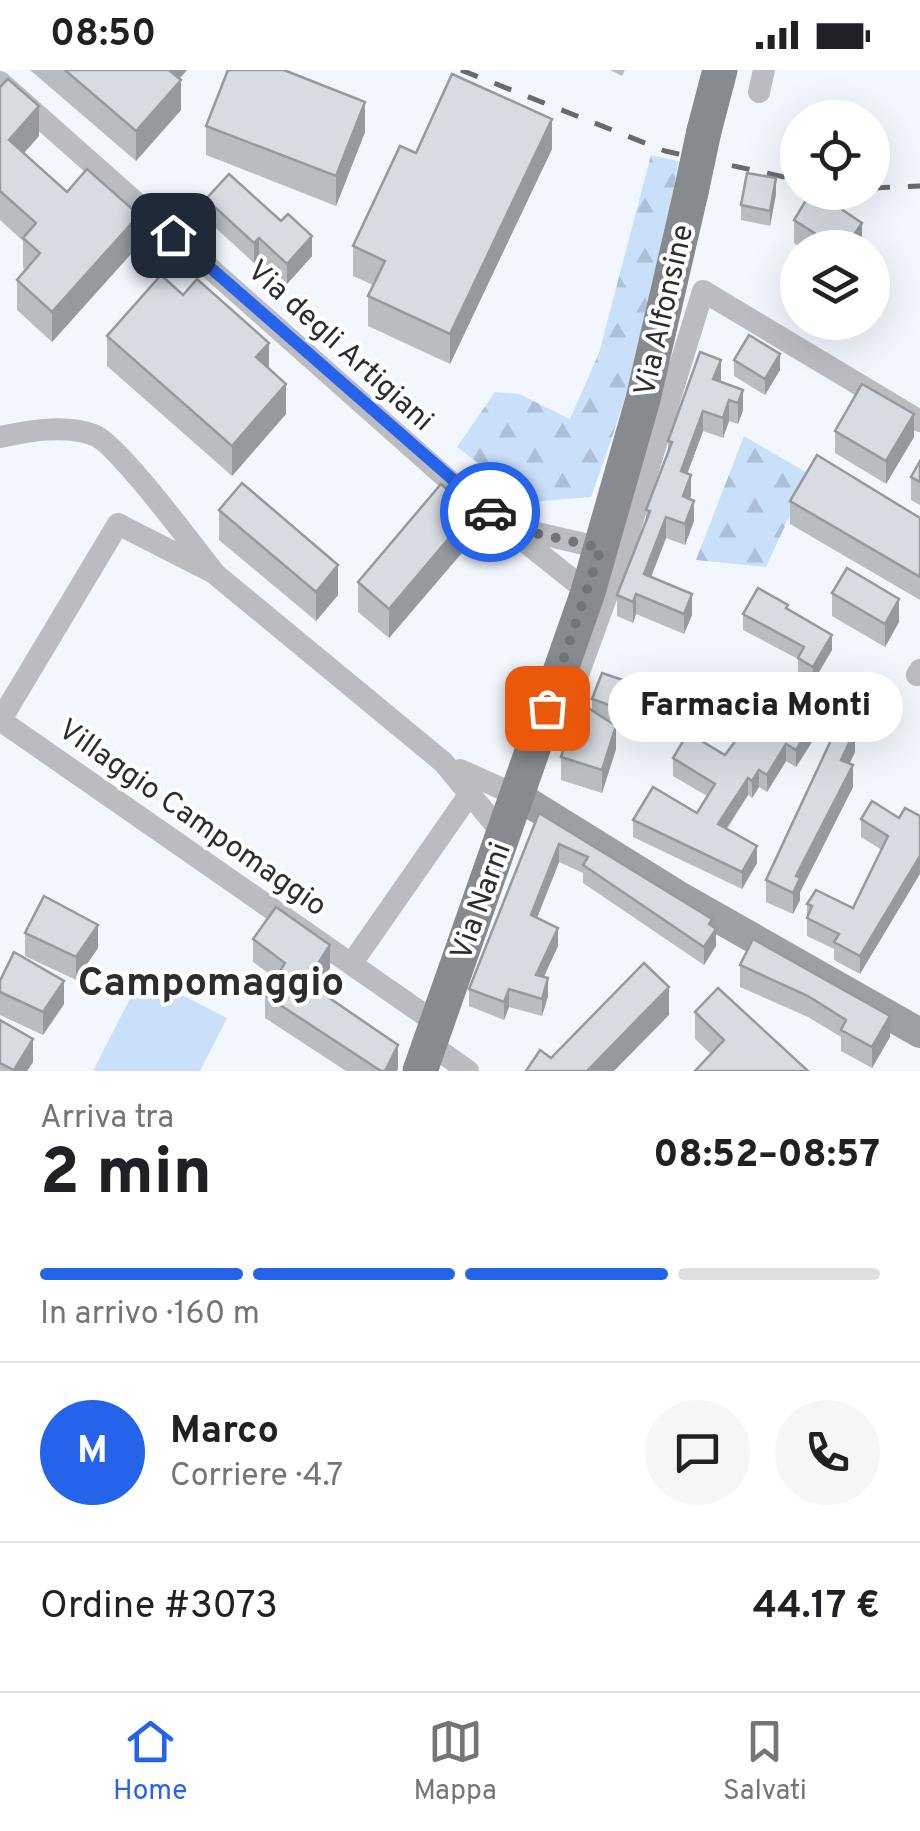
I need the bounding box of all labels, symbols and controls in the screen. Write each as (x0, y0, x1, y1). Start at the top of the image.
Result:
text: 08:50 (50, 11, 156, 60)
map controls (780, 100, 890, 340)
button: locate (780, 100, 890, 210)
pin (131, 193, 216, 278)
icon: home (146, 208, 201, 263)
street label: Via Alfonsine (628, 221, 703, 400)
button: layers (780, 230, 890, 340)
street label: Via degli Artigiani (239, 254, 440, 440)
courier (440, 462, 540, 562)
icon: car (463, 485, 518, 540)
pin (505, 666, 590, 751)
callout: Farmacia Monti (607, 673, 902, 743)
icon: bag (520, 681, 575, 736)
text: Farmacia Monti (640, 687, 871, 727)
street label: Villaggio Campomaggio (50, 712, 333, 926)
street label: Via Narni (444, 838, 521, 966)
district label: Campomaggio (78, 960, 344, 1010)
text: Arriva tra (40, 1099, 174, 1139)
text: 08:52–08:57 (653, 1132, 880, 1181)
text: 2 min (40, 1135, 212, 1217)
text: In arrivo · 160 m (40, 1295, 260, 1335)
button: chat (645, 1400, 750, 1505)
button: phone (775, 1400, 880, 1505)
text: Marco (170, 1408, 279, 1457)
text: M (77, 1428, 108, 1477)
text: Corriere · 4.7 (170, 1457, 343, 1497)
text: Ordine #3073 (40, 1583, 278, 1632)
text: 44.17 € (753, 1583, 880, 1632)
tab: Home (113, 1714, 187, 1810)
tab: Mappa (413, 1714, 497, 1810)
tab: Salvati (723, 1714, 807, 1810)

